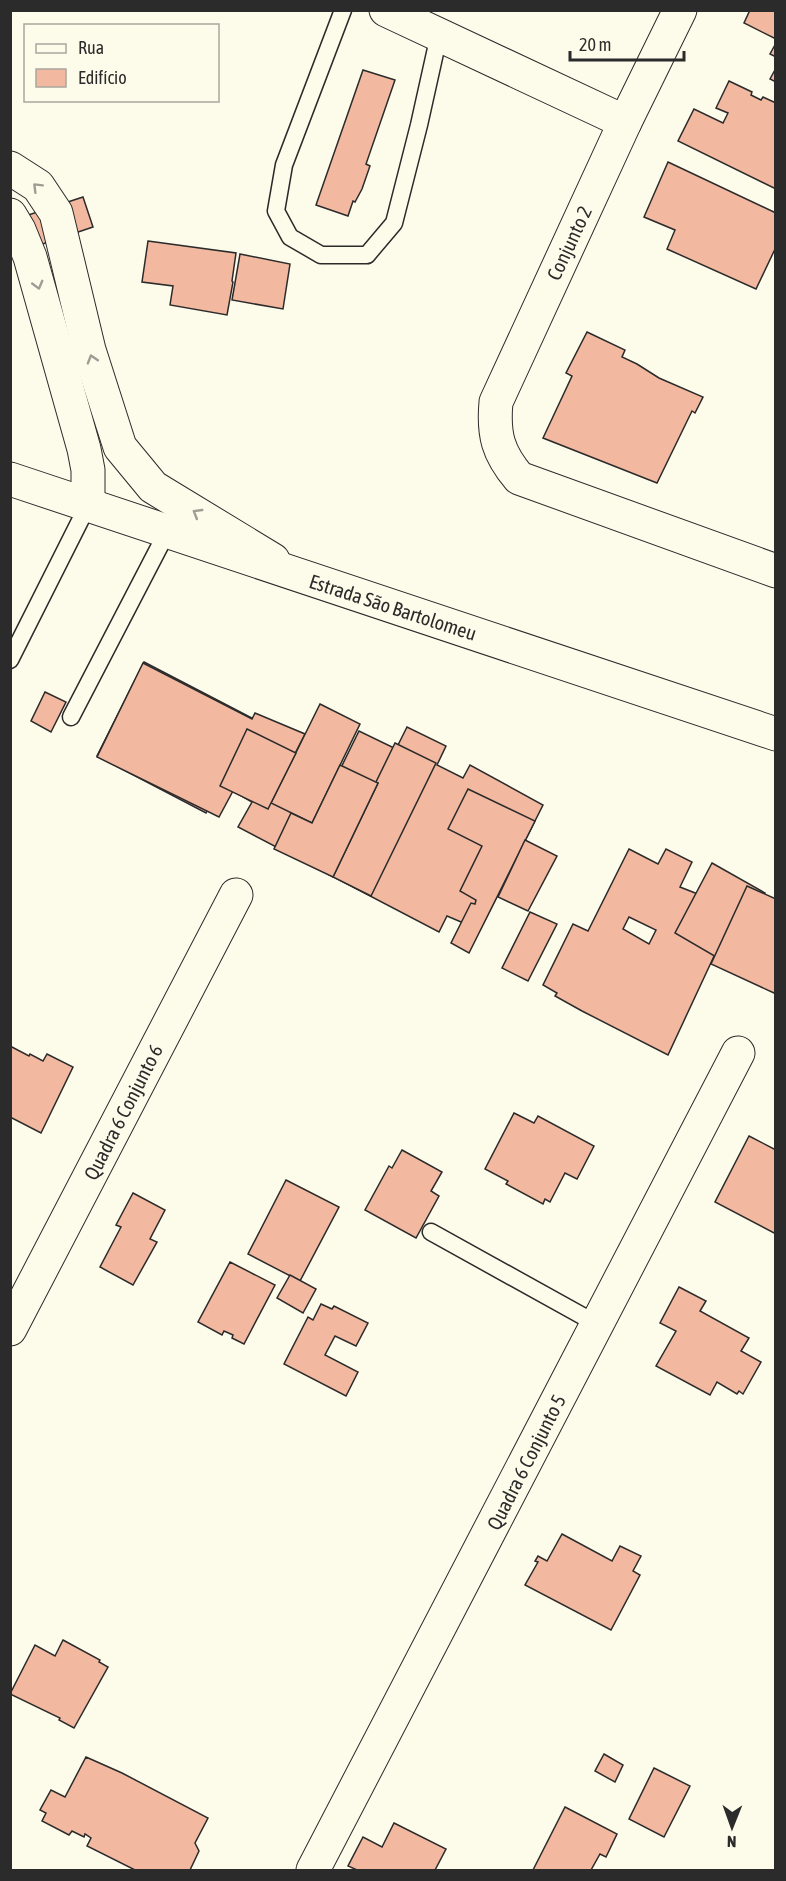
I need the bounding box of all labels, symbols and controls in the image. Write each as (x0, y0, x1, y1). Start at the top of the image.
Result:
legend (24, 24, 219, 102)
scale bar (570, 24, 684, 62)
text: 20 m (579, 34, 611, 55)
text: Rua (78, 37, 104, 58)
text: Edifício (78, 67, 127, 88)
one-way arrow (33, 183, 43, 194)
street label: Conjunto 2 (542, 202, 596, 284)
one-way arrow (30, 280, 43, 290)
one-way arrow (87, 354, 99, 365)
one-way arrow (193, 509, 203, 521)
street label: Estrada São Bartolomeu (306, 569, 480, 645)
street label: Quadra 6 Conjunto 6 (79, 1040, 167, 1184)
street label: Quadra 6 Conjunto 5 (482, 1390, 570, 1534)
north arrow (702, 1797, 762, 1857)
text: N (727, 1833, 737, 1851)

